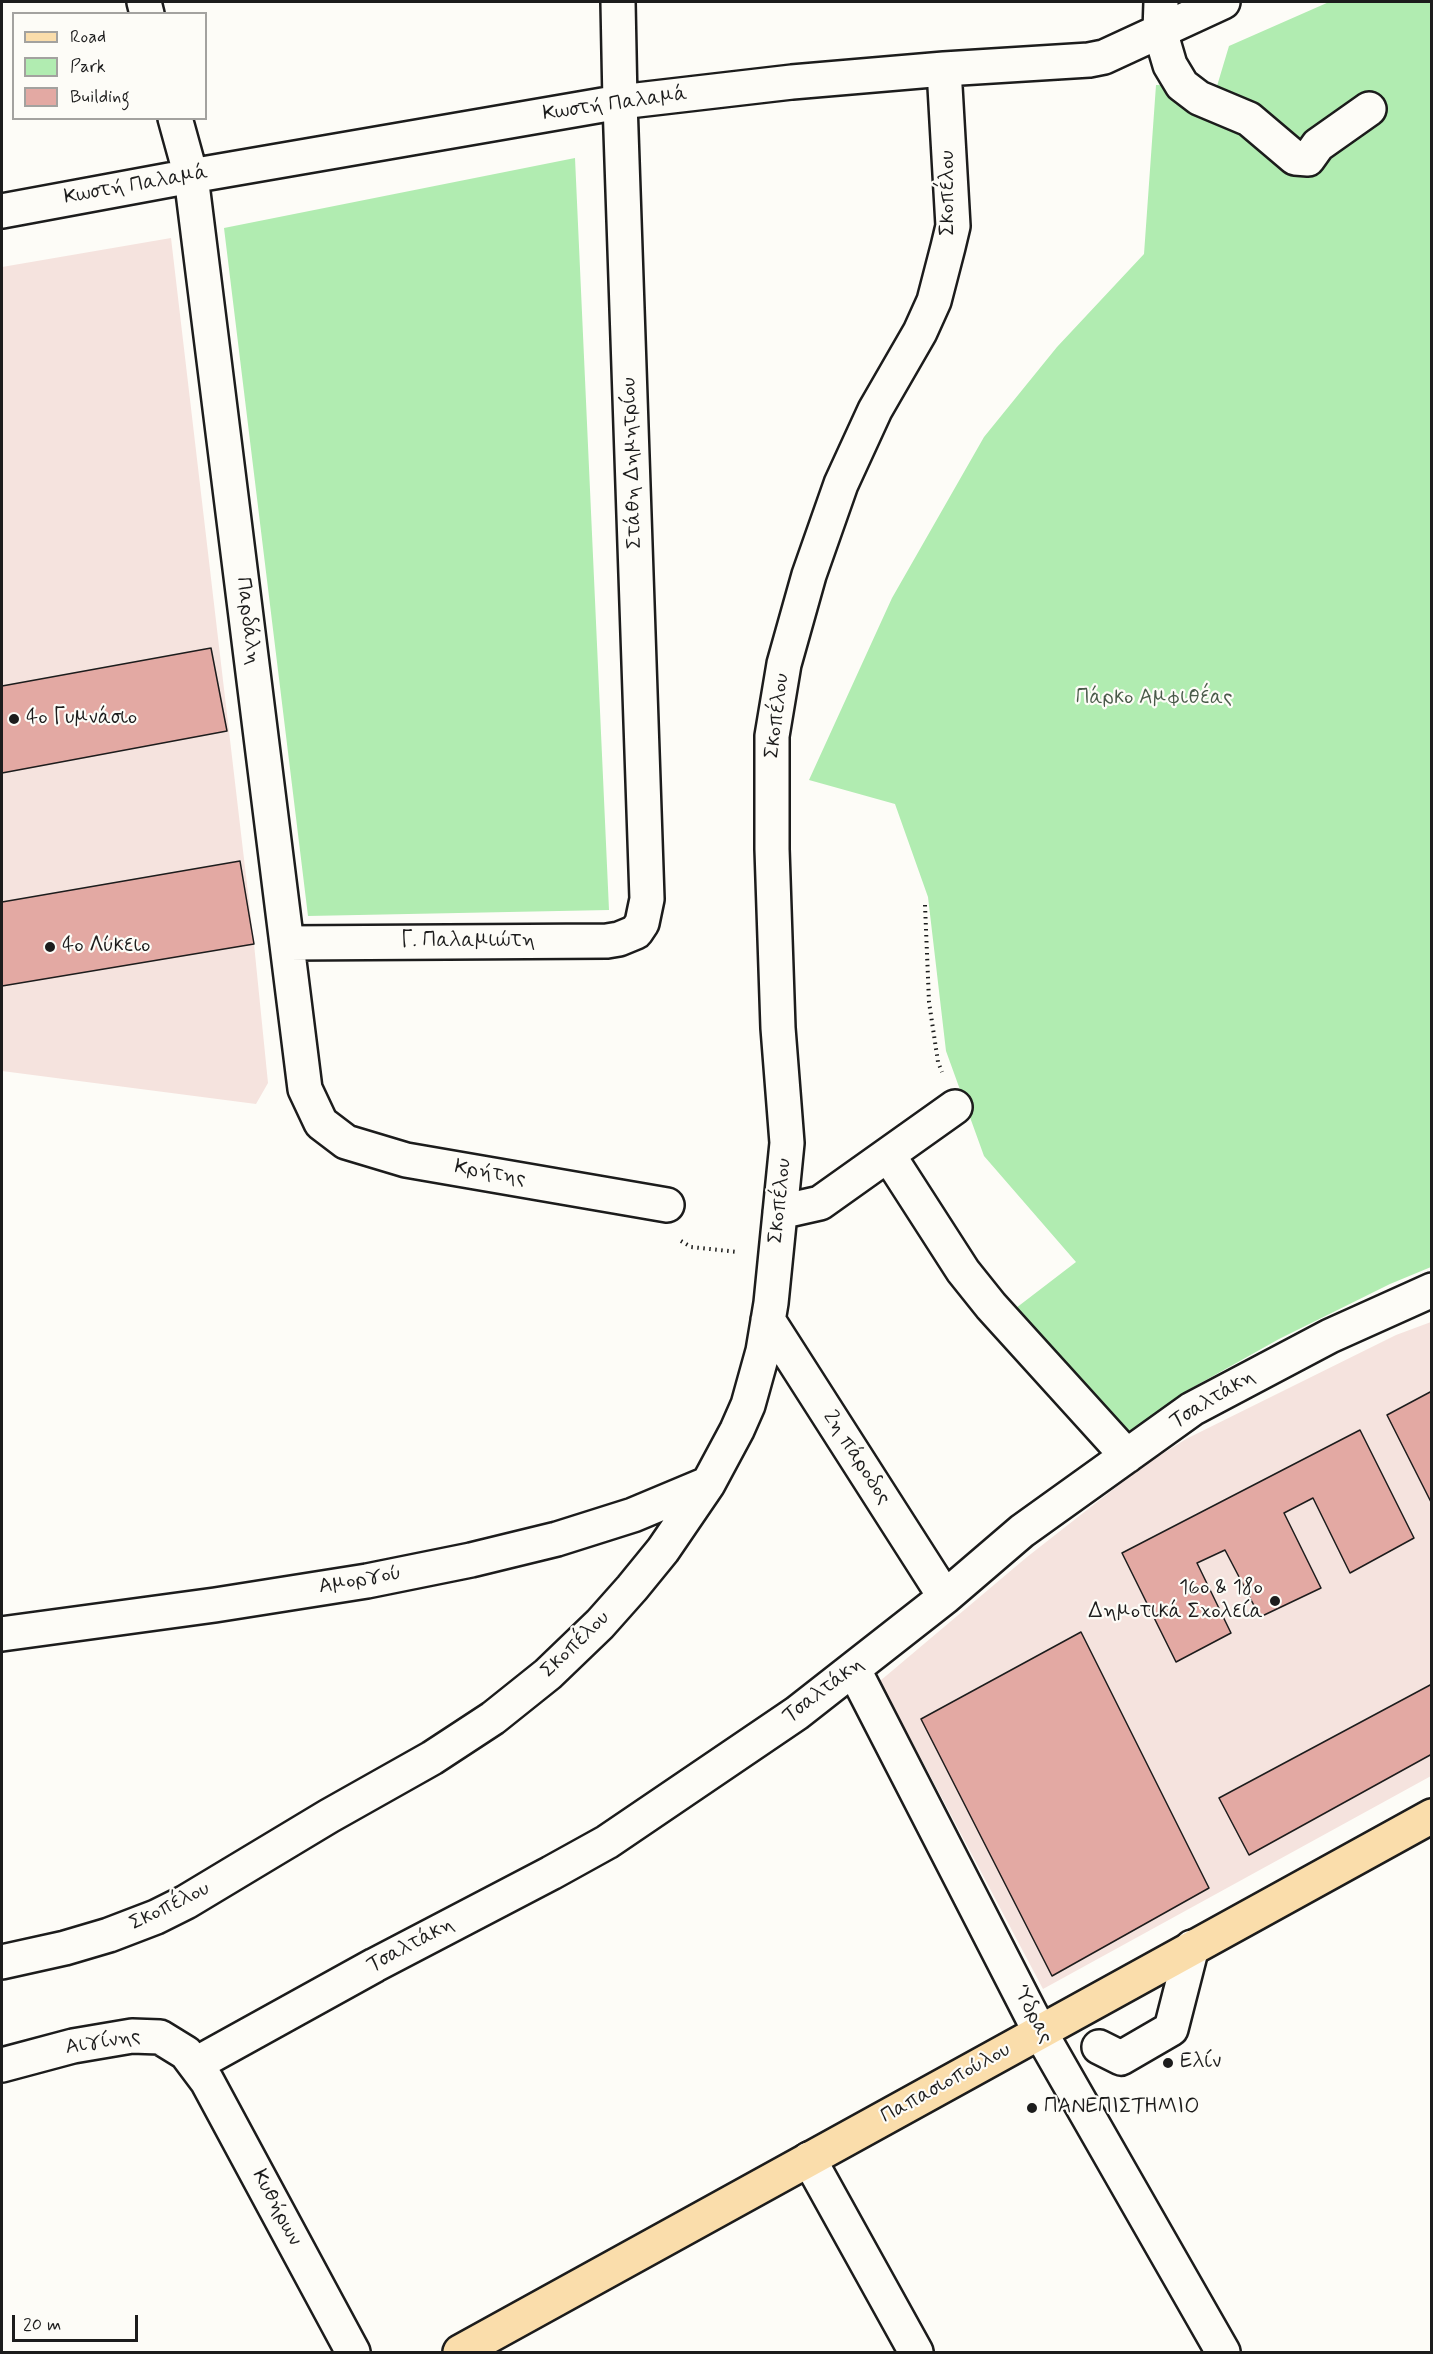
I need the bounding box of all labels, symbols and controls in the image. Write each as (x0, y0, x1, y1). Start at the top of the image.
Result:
legend (12, 12, 207, 120)
text: Road (70, 25, 106, 49)
text: Park (70, 55, 106, 79)
street label: Κωστή Παλαμά (541, 82, 689, 128)
text: Building (70, 85, 130, 109)
street label: Σκοπέλου (936, 150, 962, 236)
street label: Κωστή Παλαμά (62, 161, 210, 211)
street label: Στάθη Δημητρίου (617, 377, 649, 549)
street label: Παρδάλη (229, 576, 265, 666)
street label: Σκοπέλου (760, 672, 796, 760)
park label: Πάρκο Αμφιθέας (1076, 686, 1232, 712)
place label: 4ο Γυμνάσιο (26, 706, 137, 732)
marker: 4ο Γυμνάσιο (7, 712, 21, 726)
street label: Γ. Παλαμιώτη (401, 929, 535, 955)
place label: 4ο Λύκειο (62, 934, 151, 960)
marker: 4ο Λύκειο (43, 940, 57, 954)
street label: Κρήτης (452, 1155, 528, 1193)
street label: Σκοπέλου (764, 1157, 798, 1245)
street label: Τσαλτάκη (1166, 1365, 1260, 1435)
street label: 2η πάροδος (816, 1406, 896, 1510)
street label: Αμοργού (317, 1561, 403, 1601)
place label: 16ο & 18ο Δημοτικά Σχολεία (1089, 1576, 1263, 1626)
marker: 16ο & 18ο Δημοτικά Σχολεία (1268, 1594, 1282, 1608)
street label: Σκοπέλου (536, 1606, 616, 1684)
street label: Τσαλτάκη (779, 1652, 869, 1730)
street label: Σκοπέλου (126, 1877, 214, 1937)
street label: Τσαλτάκη (363, 1913, 459, 1979)
street label: Ύδρας (1006, 1982, 1058, 2048)
street label: Αιγίνης (64, 2025, 142, 2061)
street label: Παπασιοπούλου (877, 2038, 1015, 2130)
place label: Ελίν (1180, 2050, 1221, 2076)
marker: Ελίν (1161, 2056, 1175, 2070)
place label: ΠΑΝΕΠΙΣΤΗΜΙΟ (1044, 2095, 1199, 2121)
marker: ΠΑΝΕΠΙΣΤΗΜΙΟ (1025, 2101, 1039, 2115)
street label: Κυθήρων (245, 2166, 307, 2250)
scale bar (15, 2303, 141, 2341)
text: 20 m (23, 2313, 61, 2337)

